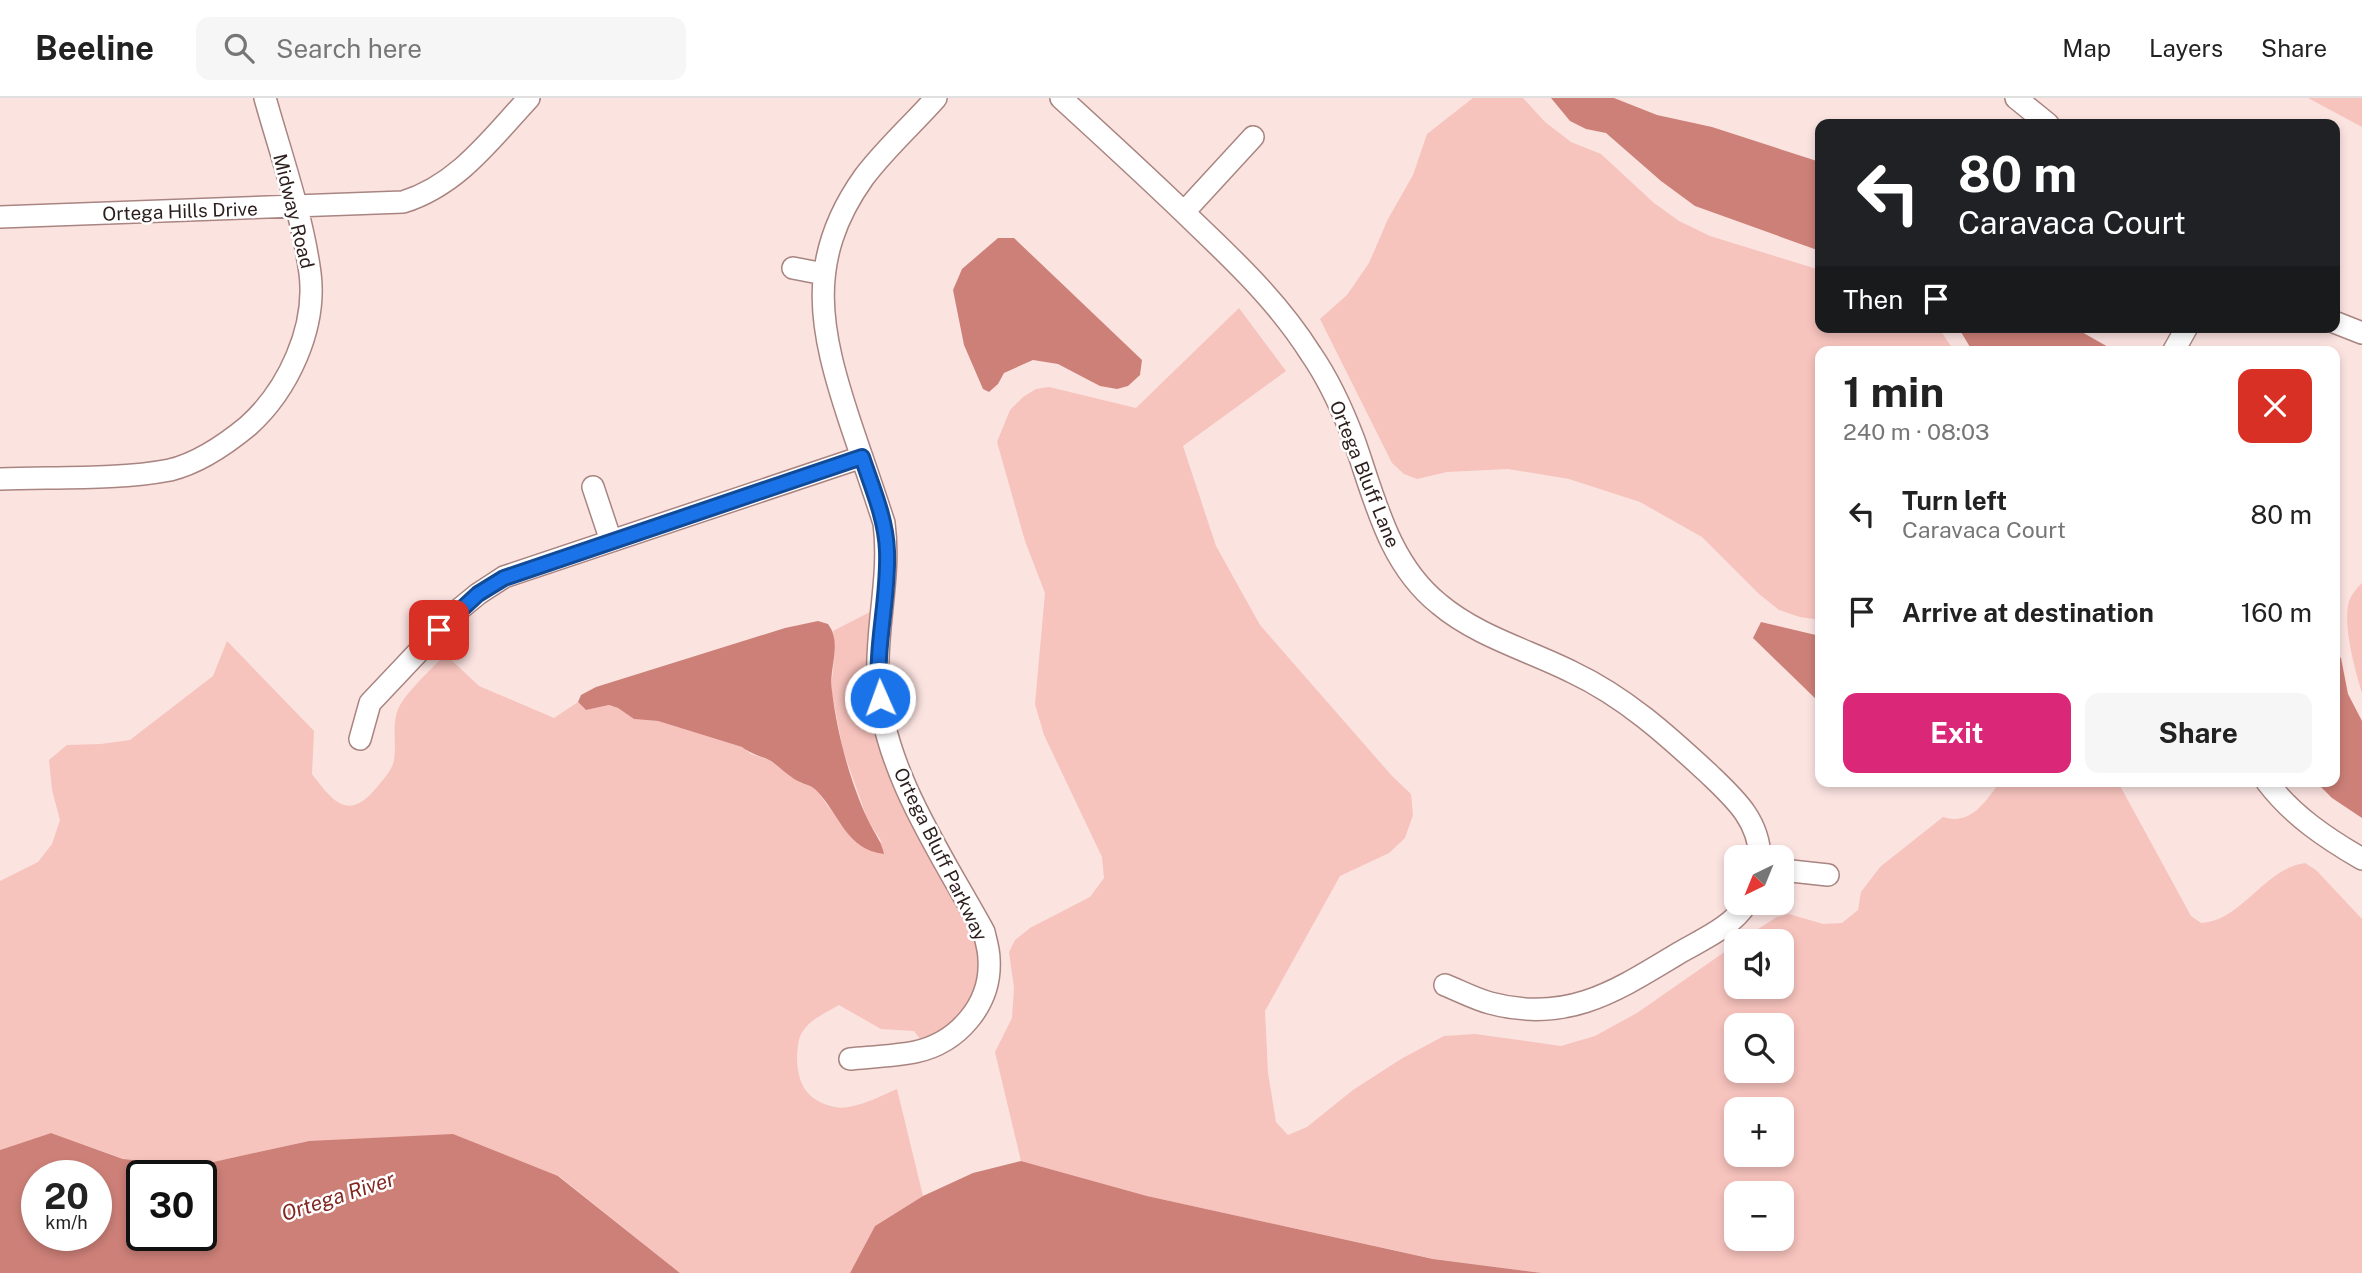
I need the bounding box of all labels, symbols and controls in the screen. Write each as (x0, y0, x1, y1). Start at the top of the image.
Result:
search box (196, 17, 686, 80)
text: Beeline (35, 29, 154, 67)
icon: search (220, 29, 258, 67)
text: Search here (276, 33, 422, 64)
text: Map (2062, 34, 2111, 62)
text: Layers (2149, 34, 2223, 62)
text: Share (2261, 34, 2327, 62)
text: 80 m (1958, 145, 2077, 203)
icon: left (1843, 147, 1934, 238)
street label: Midway Road (269, 151, 319, 271)
street label: Ortega Hills Drive (102, 197, 258, 225)
text: Caravaca Court (1958, 204, 2186, 241)
icon: arrive (1917, 280, 1955, 318)
text: Then (1843, 284, 1903, 315)
text: 1 min (1843, 367, 1944, 416)
button: close (2238, 369, 2312, 443)
street label: Ortega Bluff Lane (1325, 397, 1405, 551)
text: 240 m · 08:03 (1843, 418, 1989, 445)
text: Turn left (1902, 485, 2007, 516)
icon: left (1843, 495, 1881, 533)
text: 80 m (2251, 499, 2312, 530)
text: Caravaca Court (1902, 516, 2066, 543)
icon: arrive (1843, 593, 1881, 631)
text: Arrive at destination (1902, 597, 2154, 628)
text: 160 m (2241, 597, 2312, 628)
pin (409, 600, 469, 660)
icon: arrive (420, 611, 458, 649)
position arrow (843, 661, 917, 735)
button: Exit (1843, 693, 2071, 773)
button: Share (2085, 693, 2312, 773)
street label: Ortega Bluff Parkway (890, 764, 992, 944)
north arrow (1724, 845, 1794, 915)
map controls (1724, 845, 1794, 1251)
button: sound (1724, 929, 1794, 999)
button: search (1724, 1013, 1794, 1083)
button: + (1724, 1097, 1794, 1167)
speed limit sign: 30 (126, 1160, 217, 1251)
water label: Ortega River (278, 1166, 399, 1226)
text: 20 (44, 1176, 89, 1217)
button: − (1724, 1181, 1794, 1251)
text: km/h (45, 1212, 88, 1233)

